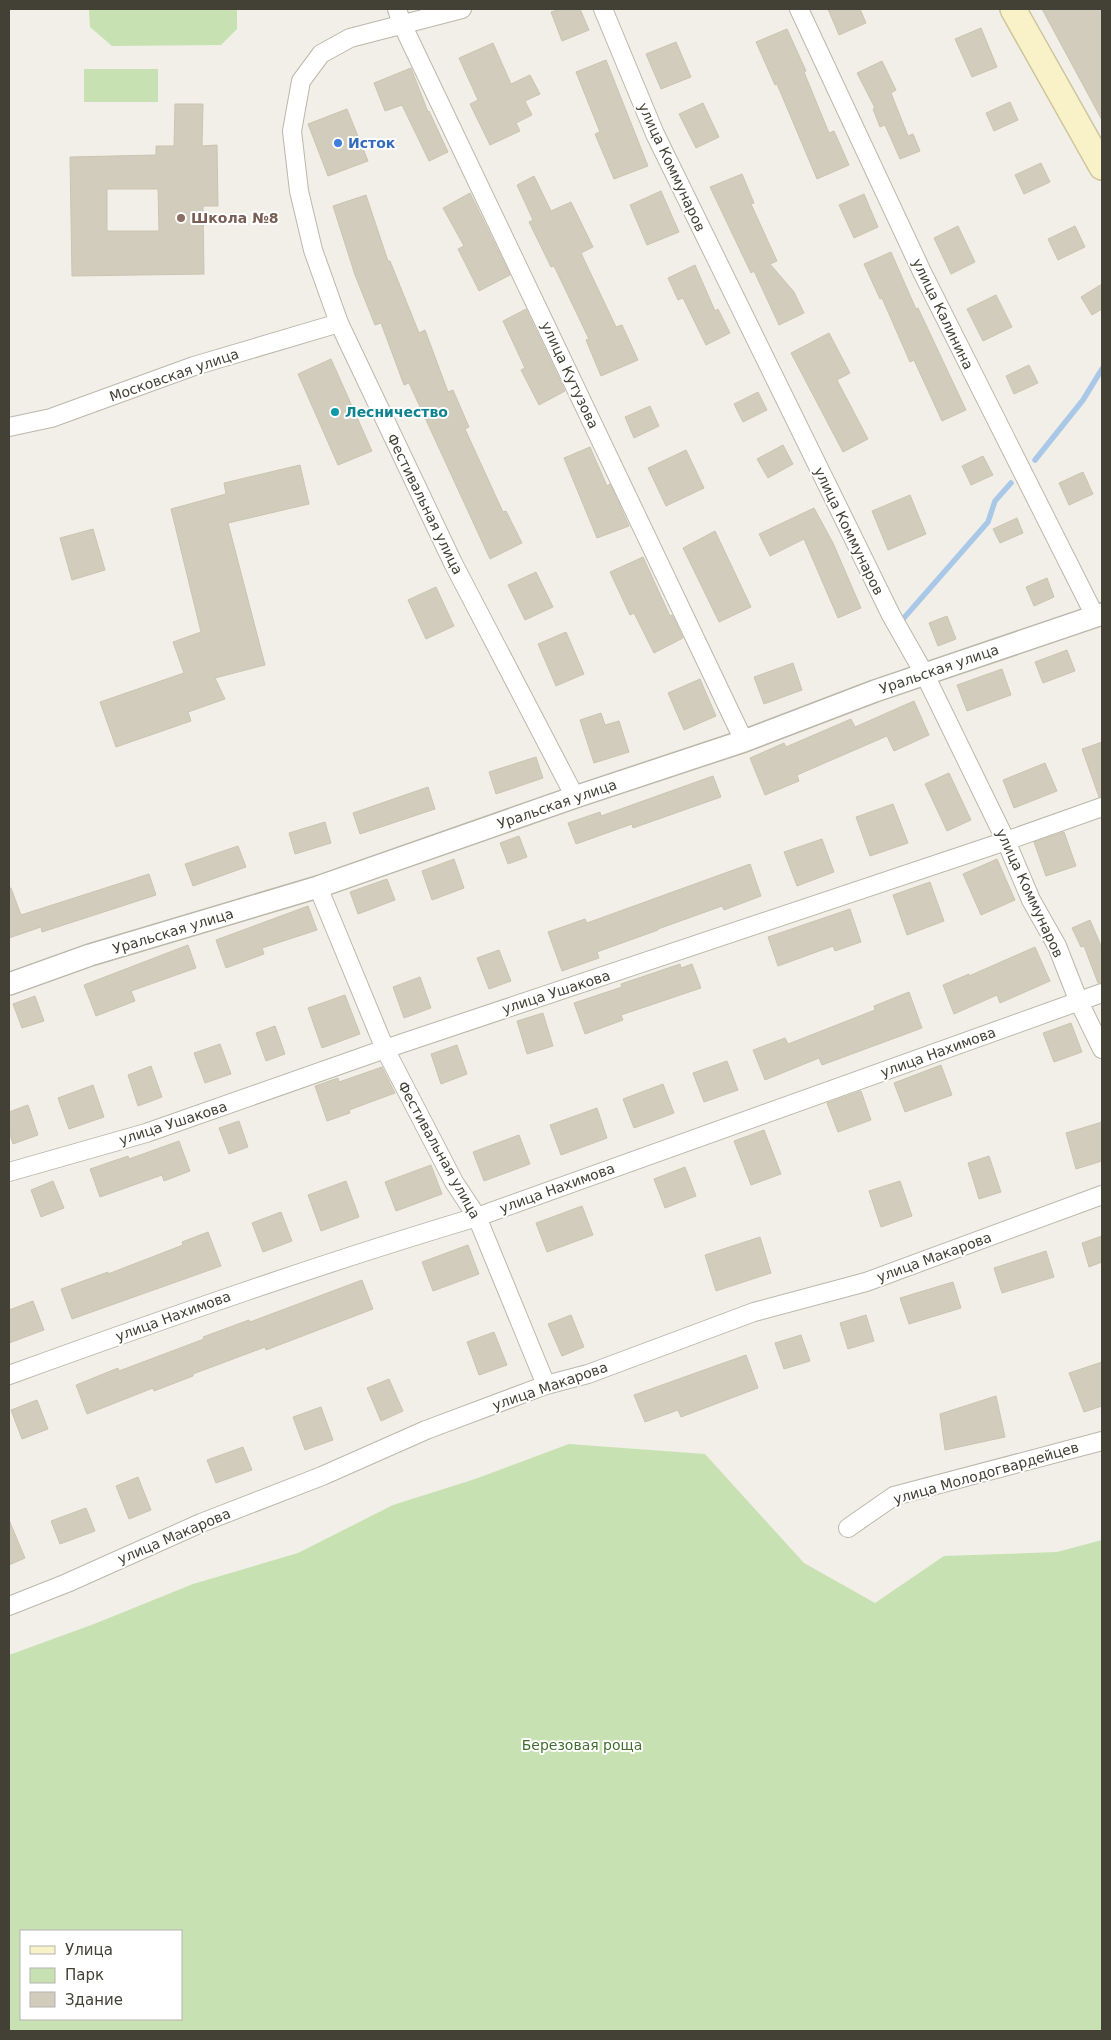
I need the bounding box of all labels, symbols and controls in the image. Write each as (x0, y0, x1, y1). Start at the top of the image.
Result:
street label: улица Коммунаров (635, 100, 709, 234)
place label: Исток (348, 135, 396, 151)
marker: Исток (332, 137, 344, 149)
place label: Школа №8 (191, 210, 279, 226)
marker: Школа №8 (175, 212, 187, 224)
street label: улица Калинина (909, 256, 977, 372)
street label: улица Кутузова (538, 319, 602, 431)
street label: Московская улица (107, 345, 241, 405)
place label: Лесничество (345, 404, 448, 420)
marker: Лесничество (329, 406, 341, 418)
street label: Фестивальная улица (384, 431, 466, 577)
street label: улица Коммунаров (811, 464, 887, 598)
street label: Уральская улица (877, 641, 1001, 697)
street label: Уральская улица (495, 776, 619, 832)
street label: улица Коммунаров (993, 826, 1067, 960)
street label: Уральская улица (111, 905, 235, 957)
street label: улица Ушакова (500, 967, 612, 1017)
street label: улица Нахимова (878, 1024, 998, 1080)
street label: Фестивальная улица (395, 1078, 483, 1222)
street label: улица Ушакова (117, 1098, 229, 1148)
street label: улица Нахимова (497, 1160, 617, 1216)
street label: улица Макарова (874, 1229, 994, 1285)
street label: улица Нахимова (113, 1288, 233, 1344)
street label: улица Макарова (490, 1359, 610, 1413)
street label: улица Молодогвардейцев (891, 1439, 1081, 1507)
street label: улица Макарова (115, 1505, 233, 1567)
park label: Березовая роща (522, 1737, 642, 1753)
legend (20, 1930, 182, 2020)
text: Улица (65, 1941, 113, 1959)
text: Парк (65, 1966, 104, 1984)
text: Здание (65, 1991, 123, 2009)

